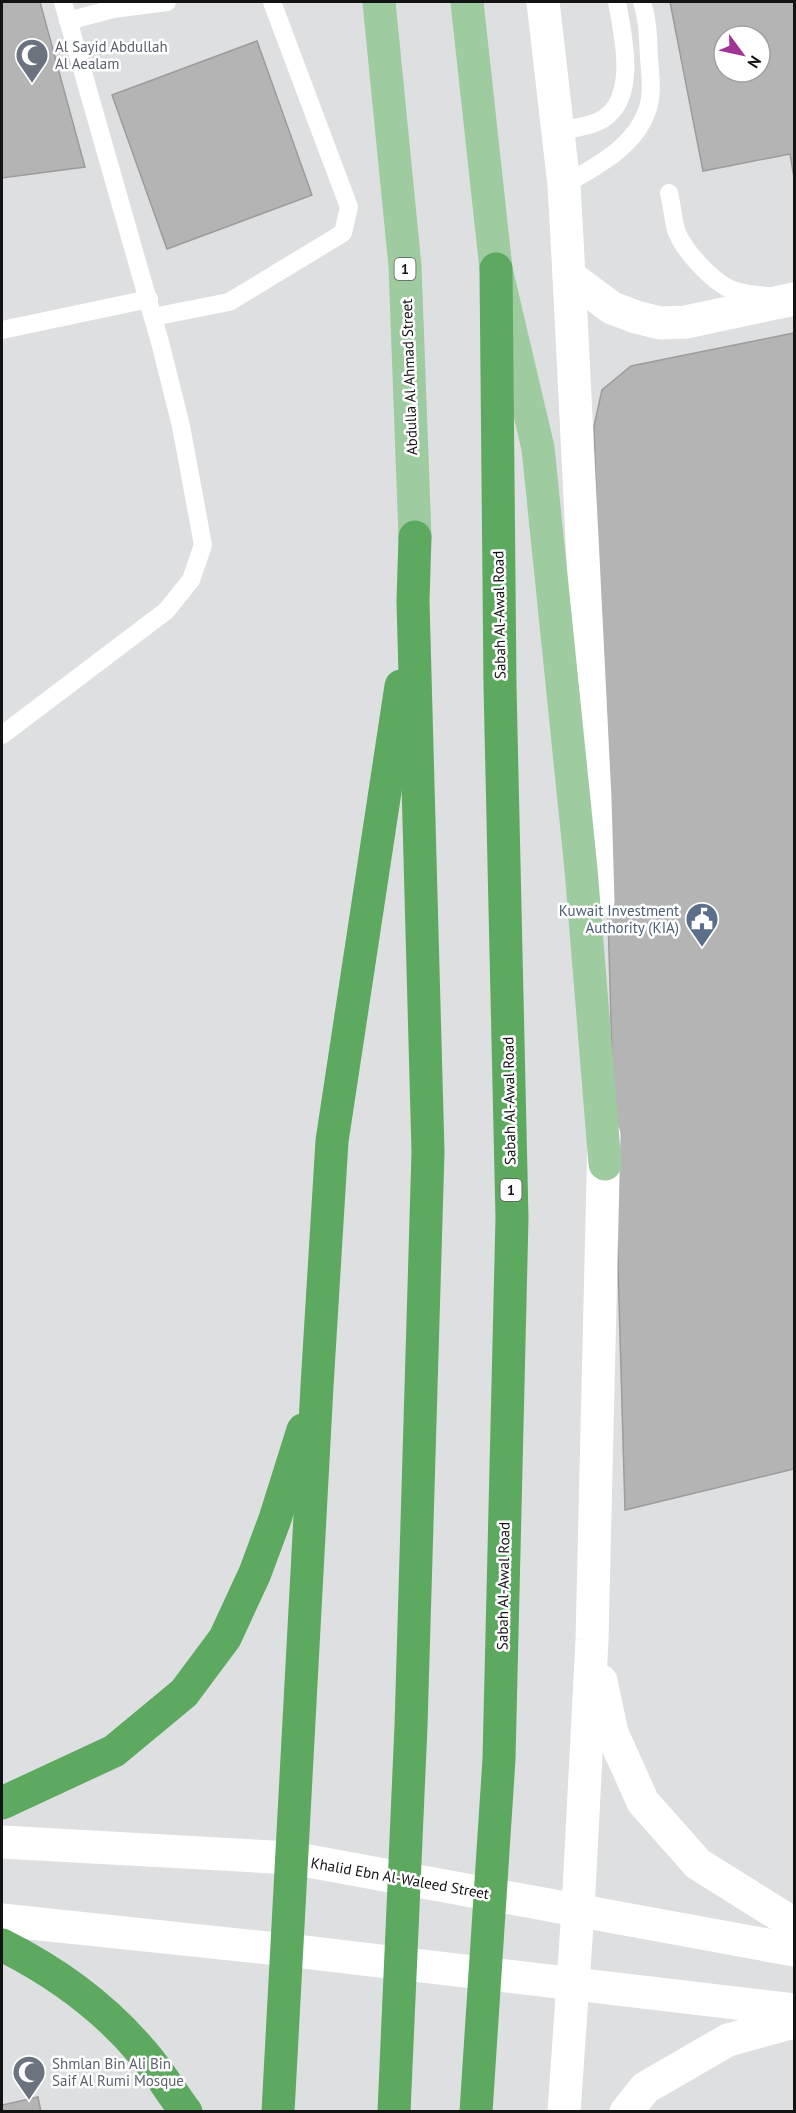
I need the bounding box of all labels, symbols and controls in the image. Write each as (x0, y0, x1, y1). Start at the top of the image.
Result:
north arrow (712, 24, 772, 84)
mosque icon: Al Sayid Abdullah Al Aealam (14, 37, 50, 84)
place label: Al Sayid Abdullah Al Aealam (55, 37, 168, 73)
text: N (743, 52, 766, 72)
road number: 1 (394, 258, 416, 280)
street label: Abdulla Al Ahmad Street (397, 299, 421, 455)
street label: Sabah Al-Awal Road (488, 551, 510, 679)
place label: Kuwait Investment Authority (KIA) (559, 901, 679, 937)
public building icon: Kuwait Investment Authority (KIA) (684, 901, 720, 948)
street label: Sabah Al-Awal Road (498, 1037, 520, 1165)
road number: 1 (500, 1179, 522, 1201)
street label: Sabah Al-Awal Road (492, 1522, 514, 1650)
street label: Khalid Ebn Al-Waleed Street (309, 1853, 491, 1903)
mosque icon: Shmlan Bin Ali Bin Saif Al Rumi Mosque (11, 2054, 47, 2101)
place label: Shmlan Bin Ali Bin Saif Al Rumi Mosque (52, 2054, 184, 2090)

